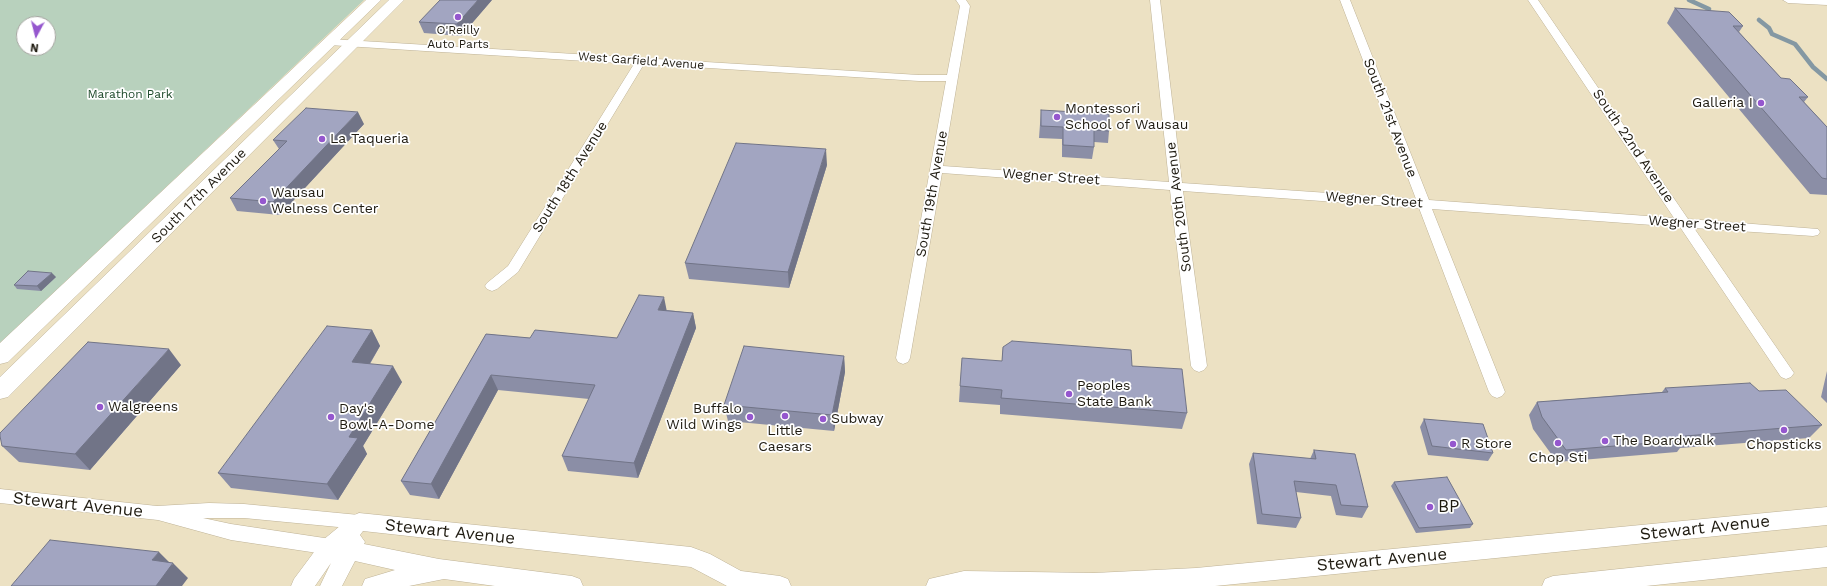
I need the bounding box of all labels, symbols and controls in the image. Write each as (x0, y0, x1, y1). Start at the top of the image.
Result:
marker: O'Reilly Auto Parts (453, 12, 463, 22)
north arrow (16, 16, 56, 56)
place label: O'Reilly Auto Parts (427, 23, 489, 51)
text: N (30, 40, 39, 54)
street label: West Garfield Avenue (577, 49, 705, 73)
street label: South 21st Avenue (1359, 56, 1421, 180)
street label: South 22nd Avenue (1589, 86, 1677, 206)
park label: Marathon Park (87, 87, 173, 101)
place label: Galleria I (1692, 95, 1753, 111)
marker: Galleria I (1756, 98, 1766, 108)
place label: Montessori School of Wausau (1065, 101, 1188, 134)
marker: Montessori School of Wausau (1052, 112, 1062, 122)
street label: South 18th Avenue (529, 118, 611, 236)
street label: South 19th Avenue (913, 129, 951, 259)
place label: La Taqueria (330, 131, 409, 147)
marker: La Taqueria (317, 134, 327, 144)
street label: South 20th Avenue (1163, 141, 1195, 273)
street label: South 17th Avenue (148, 145, 250, 247)
street label: Wegner Street (1002, 165, 1100, 189)
place label: Wausau Welness Center (271, 185, 379, 218)
street label: Wegner Street (1325, 188, 1423, 212)
marker: Wausau Welness Center (258, 196, 268, 206)
street label: Wegner Street (1648, 212, 1746, 236)
place label: Peoples State Bank (1077, 378, 1152, 410)
marker: Peoples State Bank (1064, 389, 1074, 399)
place label: Walgreens (108, 399, 178, 415)
place label: Day's Bowl-A-Dome (339, 401, 435, 434)
place label: Buffalo Wild Wings (666, 401, 742, 434)
marker: Walgreens (95, 402, 105, 412)
marker: Little Caesars (780, 411, 790, 421)
place label: Subway (831, 411, 883, 427)
marker: Day's Bowl-A-Dome (326, 412, 336, 422)
marker: Buffalo Wild Wings (745, 412, 755, 422)
marker: Subway (818, 414, 828, 424)
place label: Little Caesars (758, 423, 812, 456)
marker: Chopsticks (1779, 425, 1789, 435)
place label: The Boardwalk (1613, 433, 1714, 449)
place label: R Store (1461, 436, 1512, 452)
marker: The Boardwalk (1600, 436, 1610, 446)
place label: Chopsticks (1746, 437, 1822, 453)
marker: Chop Sti (1553, 438, 1563, 448)
marker: R Store (1448, 439, 1458, 449)
place label: Chop Sti (1529, 450, 1587, 466)
street label: Stewart Avenue (12, 488, 144, 522)
place label: BP (1438, 497, 1459, 517)
marker: BP (1425, 502, 1435, 512)
street label: Stewart Avenue (1639, 511, 1771, 545)
street label: Stewart Avenue (384, 515, 516, 549)
street label: Stewart Avenue (1316, 544, 1448, 576)

